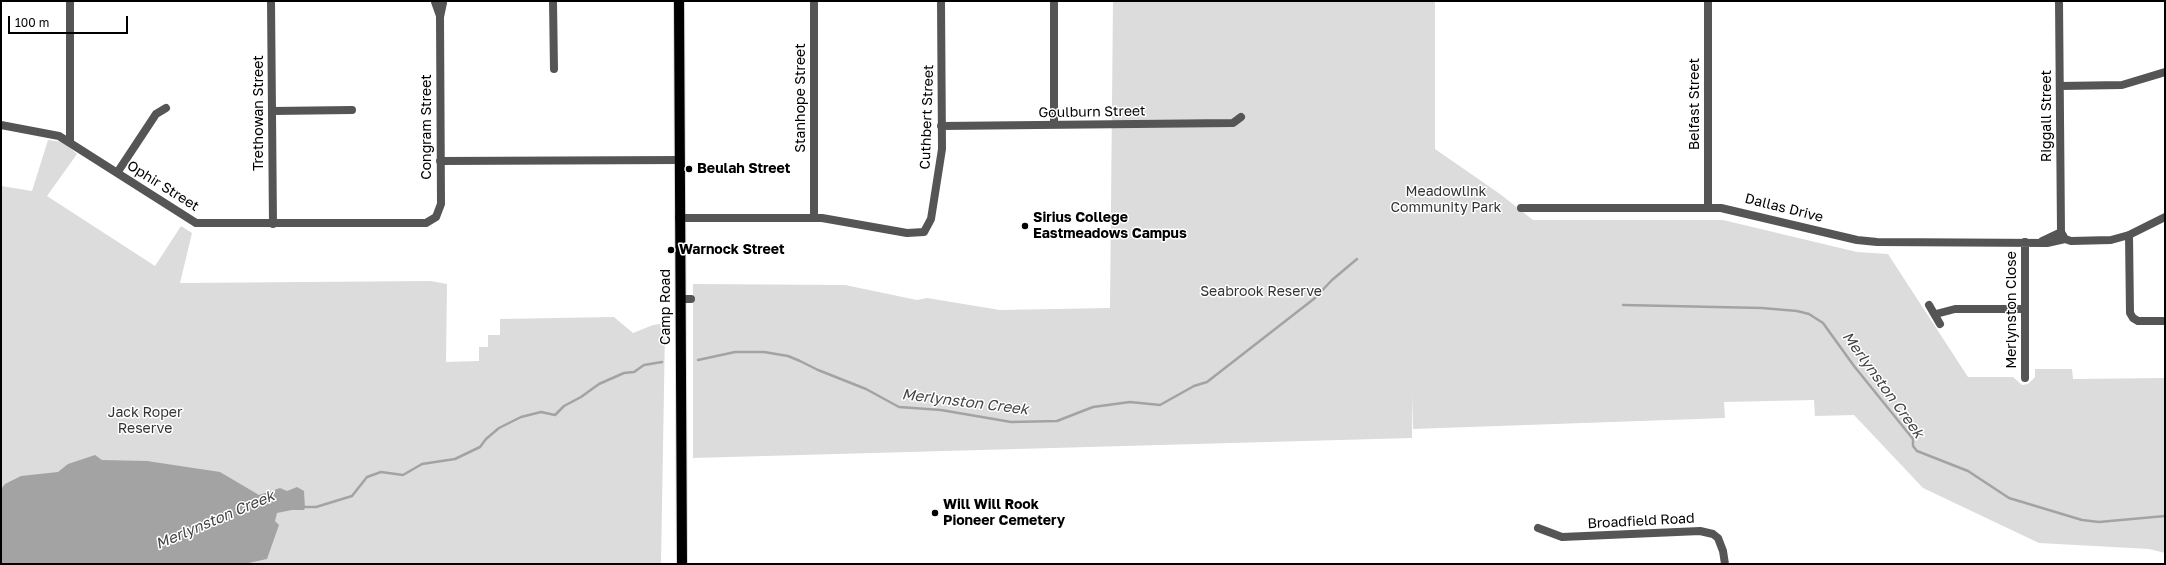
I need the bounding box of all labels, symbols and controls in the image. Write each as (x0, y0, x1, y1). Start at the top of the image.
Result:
scale bar (10, 8, 130, 34)
text: 100 m (15, 15, 49, 30)
street label: Stanhope Street (793, 43, 809, 153)
street label: Trethowan Street (251, 55, 267, 171)
street label: Belfast Street (1687, 58, 1703, 150)
street label: Cuthbert Street (917, 64, 937, 170)
street label: Riggall Street (2039, 70, 2055, 162)
street label: Congram Street (419, 74, 435, 180)
street label: Goulburn Street (1038, 103, 1146, 121)
street label: Ophir Street (124, 157, 202, 215)
place label: Beulah Street (697, 161, 790, 177)
marker: Beulah Street (684, 164, 694, 174)
park label: Meadowlink Community Park (1390, 184, 1502, 216)
street label: Dallas Drive (1743, 190, 1825, 226)
place label: Sirius College Eastmeadows Campus (1033, 210, 1187, 242)
marker: Sirius College Eastmeadows Campus (1020, 221, 1030, 231)
place label: Warnock Street (679, 242, 785, 258)
marker: Warnock Street (666, 245, 676, 255)
street label: Merlynston Close (2004, 251, 2020, 369)
street label: Camp Road (658, 269, 674, 345)
park label: Seabrook Reserve (1200, 284, 1322, 300)
water label: Merlynston Creek (1838, 328, 1928, 442)
water label: Merlynston Creek (901, 385, 1029, 419)
park label: Jack Roper Reserve (108, 405, 182, 438)
water label: Merlynston Creek (153, 487, 277, 553)
place label: Will Will Rook Pioneer Cemetery (943, 497, 1065, 530)
marker: Will Will Rook Pioneer Cemetery (930, 508, 940, 518)
street label: Broadfield Road (1587, 510, 1695, 532)

